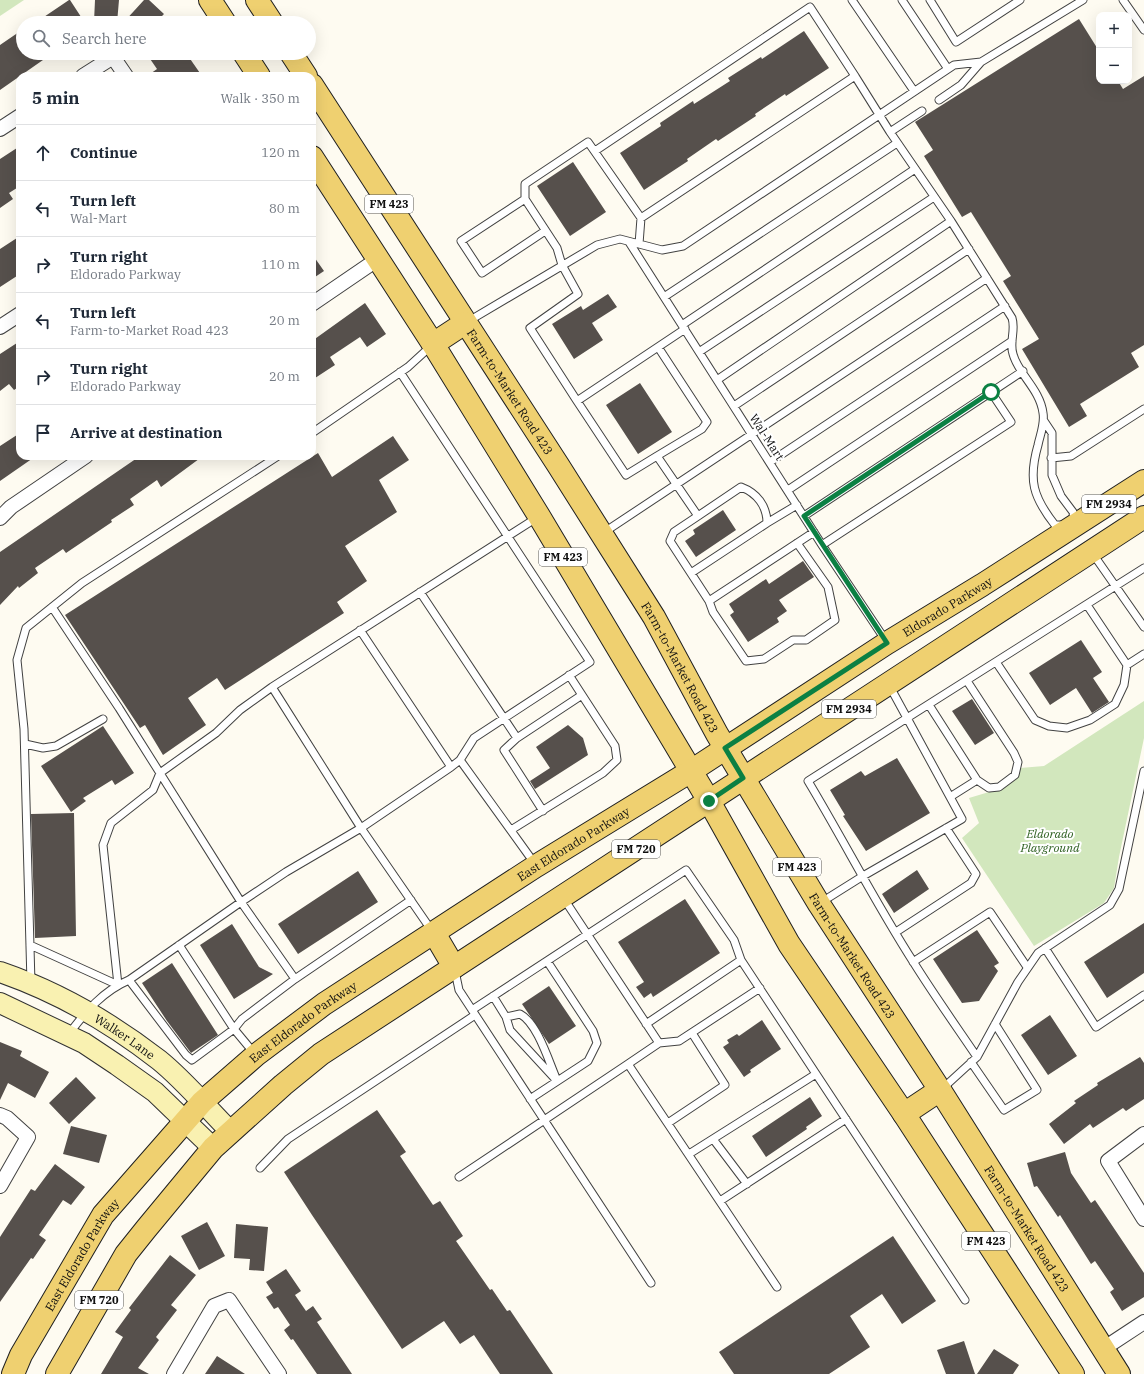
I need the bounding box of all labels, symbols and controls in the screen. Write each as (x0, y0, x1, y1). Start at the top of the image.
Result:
map controls (1096, 12, 1132, 84)
button: + (1096, 12, 1132, 48)
search box (16, 16, 316, 60)
icon: search (30, 27, 52, 49)
text: Search here (62, 29, 147, 48)
button: − (1096, 48, 1132, 84)
text: 5 min (32, 87, 80, 109)
text: Walk · 350 m (221, 90, 300, 107)
icon: ahead (32, 142, 54, 164)
text: Continue (70, 143, 137, 162)
text: 120 m (261, 144, 300, 161)
text: Turn left (70, 191, 136, 210)
road number: FM 423 (365, 195, 413, 213)
icon: left (32, 198, 54, 220)
text: 80 m (269, 200, 300, 217)
text: Wal-Mart (70, 210, 127, 227)
text: Turn right (70, 247, 148, 266)
icon: right (32, 254, 54, 276)
text: 110 m (261, 256, 300, 273)
text: Eldorado Parkway (70, 266, 181, 283)
text: Turn left (70, 303, 136, 322)
icon: left (32, 310, 54, 332)
text: 20 m (269, 312, 300, 329)
text: Farm-to-Market Road 423 (70, 322, 229, 339)
street label: Farm-to-Market Road 423 (464, 326, 557, 457)
text: Turn right (70, 359, 148, 378)
icon: right (32, 366, 54, 388)
text: 20 m (269, 368, 300, 385)
text: Eldorado Parkway (70, 378, 181, 395)
route start (982, 383, 1000, 401)
street label: Wal-Mart (746, 411, 788, 463)
icon: arrive (32, 422, 54, 444)
text: Arrive at destination (70, 423, 222, 442)
road number: FM 2934 (1082, 495, 1136, 513)
road number: FM 423 (539, 548, 587, 566)
street label: Eldorado Parkway (899, 573, 995, 639)
street label: Farm-to-Market Road 423 (639, 599, 722, 735)
road number: FM 2934 (822, 700, 876, 718)
route end (700, 792, 718, 810)
street label: East Eldorado Parkway (514, 803, 633, 884)
park label: Eldorado Playground (1020, 826, 1080, 855)
road number: FM 720 (612, 840, 660, 858)
road number: FM 423 (773, 858, 821, 876)
street label: Farm-to-Market Road 423 (806, 890, 899, 1021)
street label: East Eldorado Parkway (245, 977, 360, 1066)
street label: Walker Lane (92, 1010, 158, 1062)
street label: Farm-to-Market Road 423 (982, 1162, 1073, 1294)
street label: East Eldorado Parkway (41, 1195, 122, 1313)
road number: FM 423 (962, 1232, 1010, 1250)
road number: FM 720 (75, 1291, 123, 1309)

